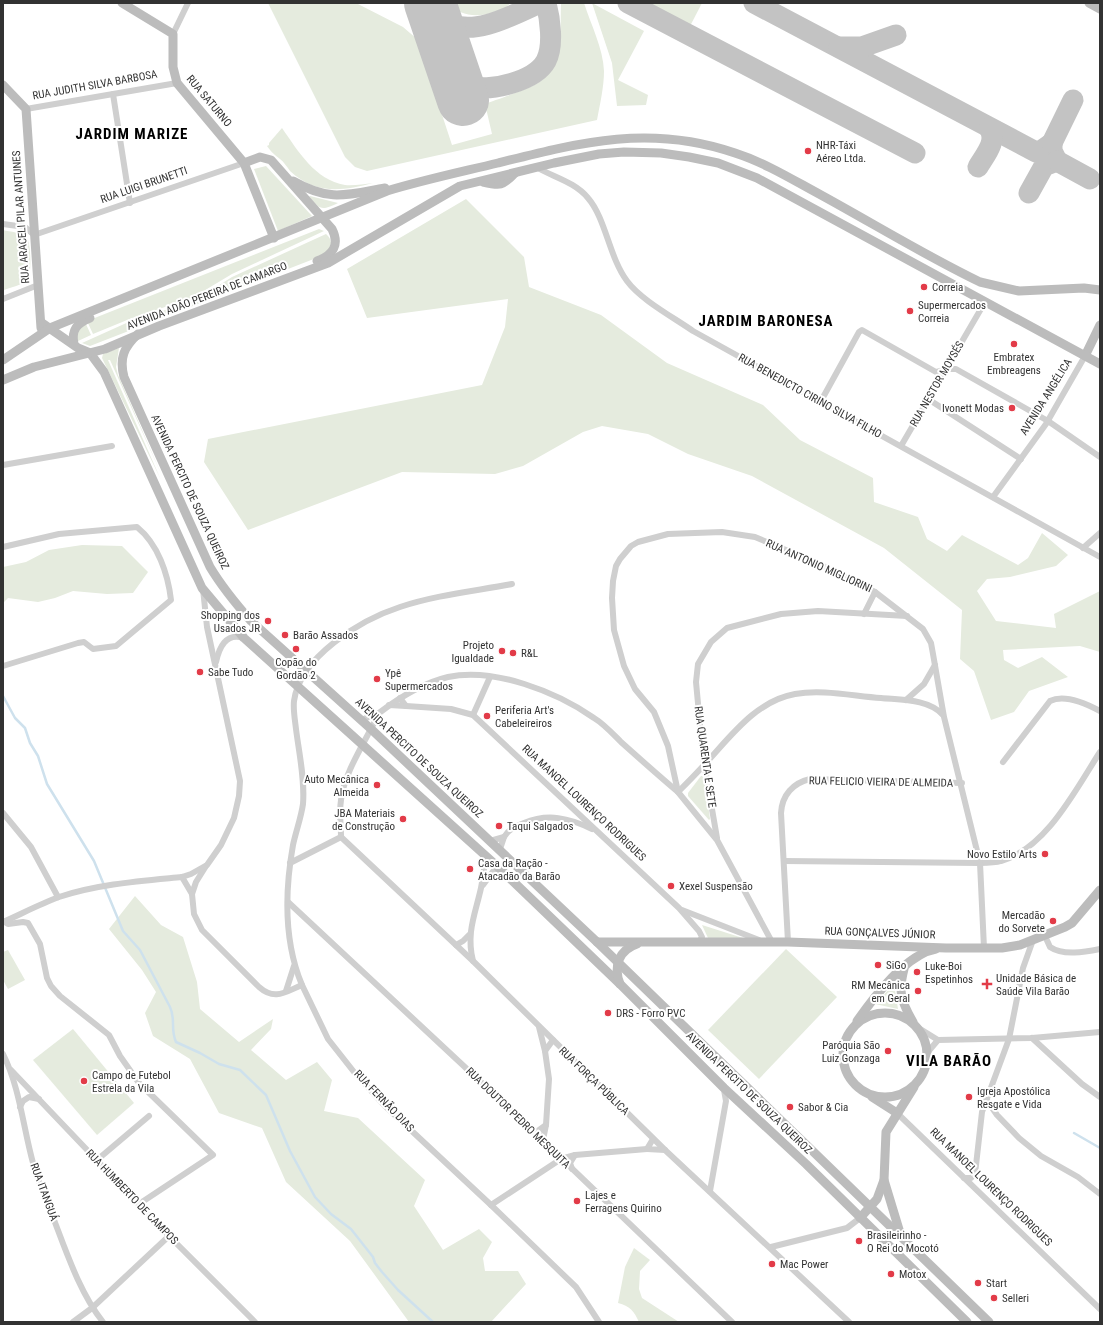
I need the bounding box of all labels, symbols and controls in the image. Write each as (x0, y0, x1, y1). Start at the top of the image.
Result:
street label: RUA JUDITH SILVA BARBOSA (32, 68, 159, 102)
street label: RUA SATURNO (184, 73, 234, 129)
district label: JARDIM MARIZE (76, 125, 188, 143)
place label: NHR-Táxi Aéreo Ltda. (816, 139, 866, 165)
marker: NHR-Táxi Aéreo Ltda. (803, 146, 813, 156)
street label: RUA ARACELI PILAR ANTUNES (10, 150, 32, 284)
street label: RUA LUIGI BRUNETTI (99, 164, 189, 206)
street label: AVENIDA ADÃO PEREIRA DE CAMARGO (125, 259, 289, 333)
place label: Correia (932, 281, 963, 294)
marker: Correia (919, 282, 929, 292)
place label: Supermercados Correia (918, 299, 986, 325)
marker: Supermercados Correia (905, 306, 915, 316)
district label: JARDIM BARONESA (698, 312, 834, 330)
street label: RUA NESTOR MOYSÉS (907, 339, 967, 429)
marker: Embratex Embreagens (1009, 339, 1019, 349)
street label: RUA BENEDICTO CIRINO SILVA FILHO (736, 351, 884, 441)
place label: Embratex Embreagens (987, 351, 1041, 377)
street label: AVENIDA ANGÉLICA (1017, 356, 1075, 438)
place label: Ivonett Modas (942, 402, 1004, 415)
marker: Ivonett Modas (1007, 403, 1017, 413)
street label: AVENIDA PERCITO DE SOUZA QUEIROZ (148, 412, 232, 572)
street label: RUA ANTONIO MIGLIORINI (764, 537, 874, 595)
place label: Shopping dos Usados JR (201, 609, 260, 635)
marker: Shopping dos Usados JR (263, 616, 273, 626)
place label: Barão Assados (293, 629, 358, 642)
marker: Barão Assados (280, 630, 290, 640)
place label: Projeto Igualdade (451, 639, 494, 665)
marker: Copão do Gordão 2 (291, 644, 301, 654)
marker: Projeto Igualdade (497, 646, 507, 656)
place label: R&L (521, 647, 538, 660)
marker: R&L (508, 648, 518, 658)
place label: Copão do Gordão 2 (275, 656, 317, 682)
place label: Sabe Tudo (208, 666, 254, 679)
marker: Sabe Tudo (195, 667, 205, 677)
place label: Ypê Supermercados (385, 667, 453, 693)
marker: Ypê Supermercados (372, 674, 382, 684)
street label: AVENIDA PERCITO DE SOUZA QUEIROZ (353, 695, 486, 821)
place label: Periferia Art's Cabeleireiros (495, 704, 554, 730)
street label: RUA QUARENTA E SETE (691, 705, 719, 809)
marker: Periferia Art's Cabeleireiros (482, 711, 492, 721)
street label: RUA MANOEL LOURENÇO RODRIGUES (519, 742, 649, 864)
place label: Auto Mecânica Almeida (304, 773, 369, 799)
street label: RUA FELICIO VIEIRA DE ALMEIDA (809, 774, 954, 790)
marker: Auto Mecânica Almeida (372, 780, 382, 790)
place label: JBA Materiais de Construção (332, 807, 395, 833)
marker: JBA Materiais de Construção (398, 814, 408, 824)
place label: Taqui Salgados (507, 820, 573, 833)
marker: Taqui Salgados (494, 821, 504, 831)
place label: Novo Estilo Arts (967, 848, 1037, 861)
marker: Novo Estilo Arts (1040, 849, 1050, 859)
place label: Casa da Ração - Atacadão da Barão (478, 857, 561, 883)
marker: Casa da Ração - Atacadão da Barão (465, 864, 475, 874)
place label: Xexel Suspensão (679, 880, 753, 893)
marker: Xexel Suspensão (666, 881, 676, 891)
place label: Mercadão do Sorvete (999, 909, 1045, 935)
marker: Mercadão do Sorvete (1048, 916, 1058, 926)
street label: RUA GONÇALVES JÚNIOR (824, 925, 936, 941)
place label: SiGo (886, 959, 907, 972)
marker: SiGo (873, 960, 883, 970)
place label: Luke-Boi Espetinhos (925, 960, 973, 986)
marker: Luke-Boi Espetinhos (912, 967, 922, 977)
place label: Unidade Básica de Saúde Vila Barão (996, 972, 1076, 998)
marker: Unidade Básica de Saúde Vila Barão (981, 978, 993, 990)
place label: RM Mecânica em Geral (851, 979, 910, 1005)
marker: RM Mecânica em Geral (913, 986, 923, 996)
place label: DRS - Forro PVC (616, 1007, 685, 1020)
marker: DRS - Forro PVC (603, 1008, 613, 1018)
street label: AVENIDA PERCITO DE SOUZA QUEIROZ (683, 1029, 815, 1157)
place label: Paróquia São Luiz Gonzaga (822, 1039, 880, 1065)
street label: RUA FORÇA PÚBLICA (556, 1044, 632, 1118)
marker: Paróquia São Luiz Gonzaga (883, 1046, 893, 1056)
district label: VILA BARÃO (906, 1052, 992, 1070)
street label: RUA DOUTOR PEDRO MESQUITA (463, 1065, 573, 1172)
street label: RUA FERNÃO DIAS (351, 1067, 417, 1135)
place label: Campo de Futebol Estrela da Vila (92, 1069, 171, 1095)
marker: Campo de Futebol Estrela da Vila (79, 1076, 89, 1086)
place label: Igreja Apostólica Resgate e Vida (977, 1085, 1050, 1111)
marker: Igreja Apostólica Resgate e Vida (964, 1092, 974, 1102)
place label: Sabor & Cia (798, 1101, 848, 1114)
marker: Sabor & Cia (785, 1102, 795, 1112)
street label: RUA MANOEL LOURENÇO RODRIGUES (927, 1125, 1055, 1249)
street label: RUA HUMBERTO DE CAMPOS (83, 1147, 181, 1247)
street label: RUA ITANGUÁ (28, 1161, 61, 1223)
place label: Lajes e Ferragens Quirino (585, 1189, 662, 1215)
marker: Lajes e Ferragens Quirino (572, 1196, 582, 1206)
place label: Brasileirinho - O Rei do Mocotó (867, 1229, 939, 1255)
marker: Brasileirinho - O Rei do Mocotó (854, 1236, 864, 1246)
place label: Mac Power (780, 1258, 829, 1271)
marker: Mac Power (767, 1259, 777, 1269)
place label: Motox (899, 1268, 926, 1281)
marker: Motox (886, 1269, 896, 1279)
place label: Start (986, 1277, 1007, 1290)
marker: Start (973, 1278, 983, 1288)
place label: Selleri (1002, 1292, 1029, 1305)
marker: Selleri (989, 1293, 999, 1303)

